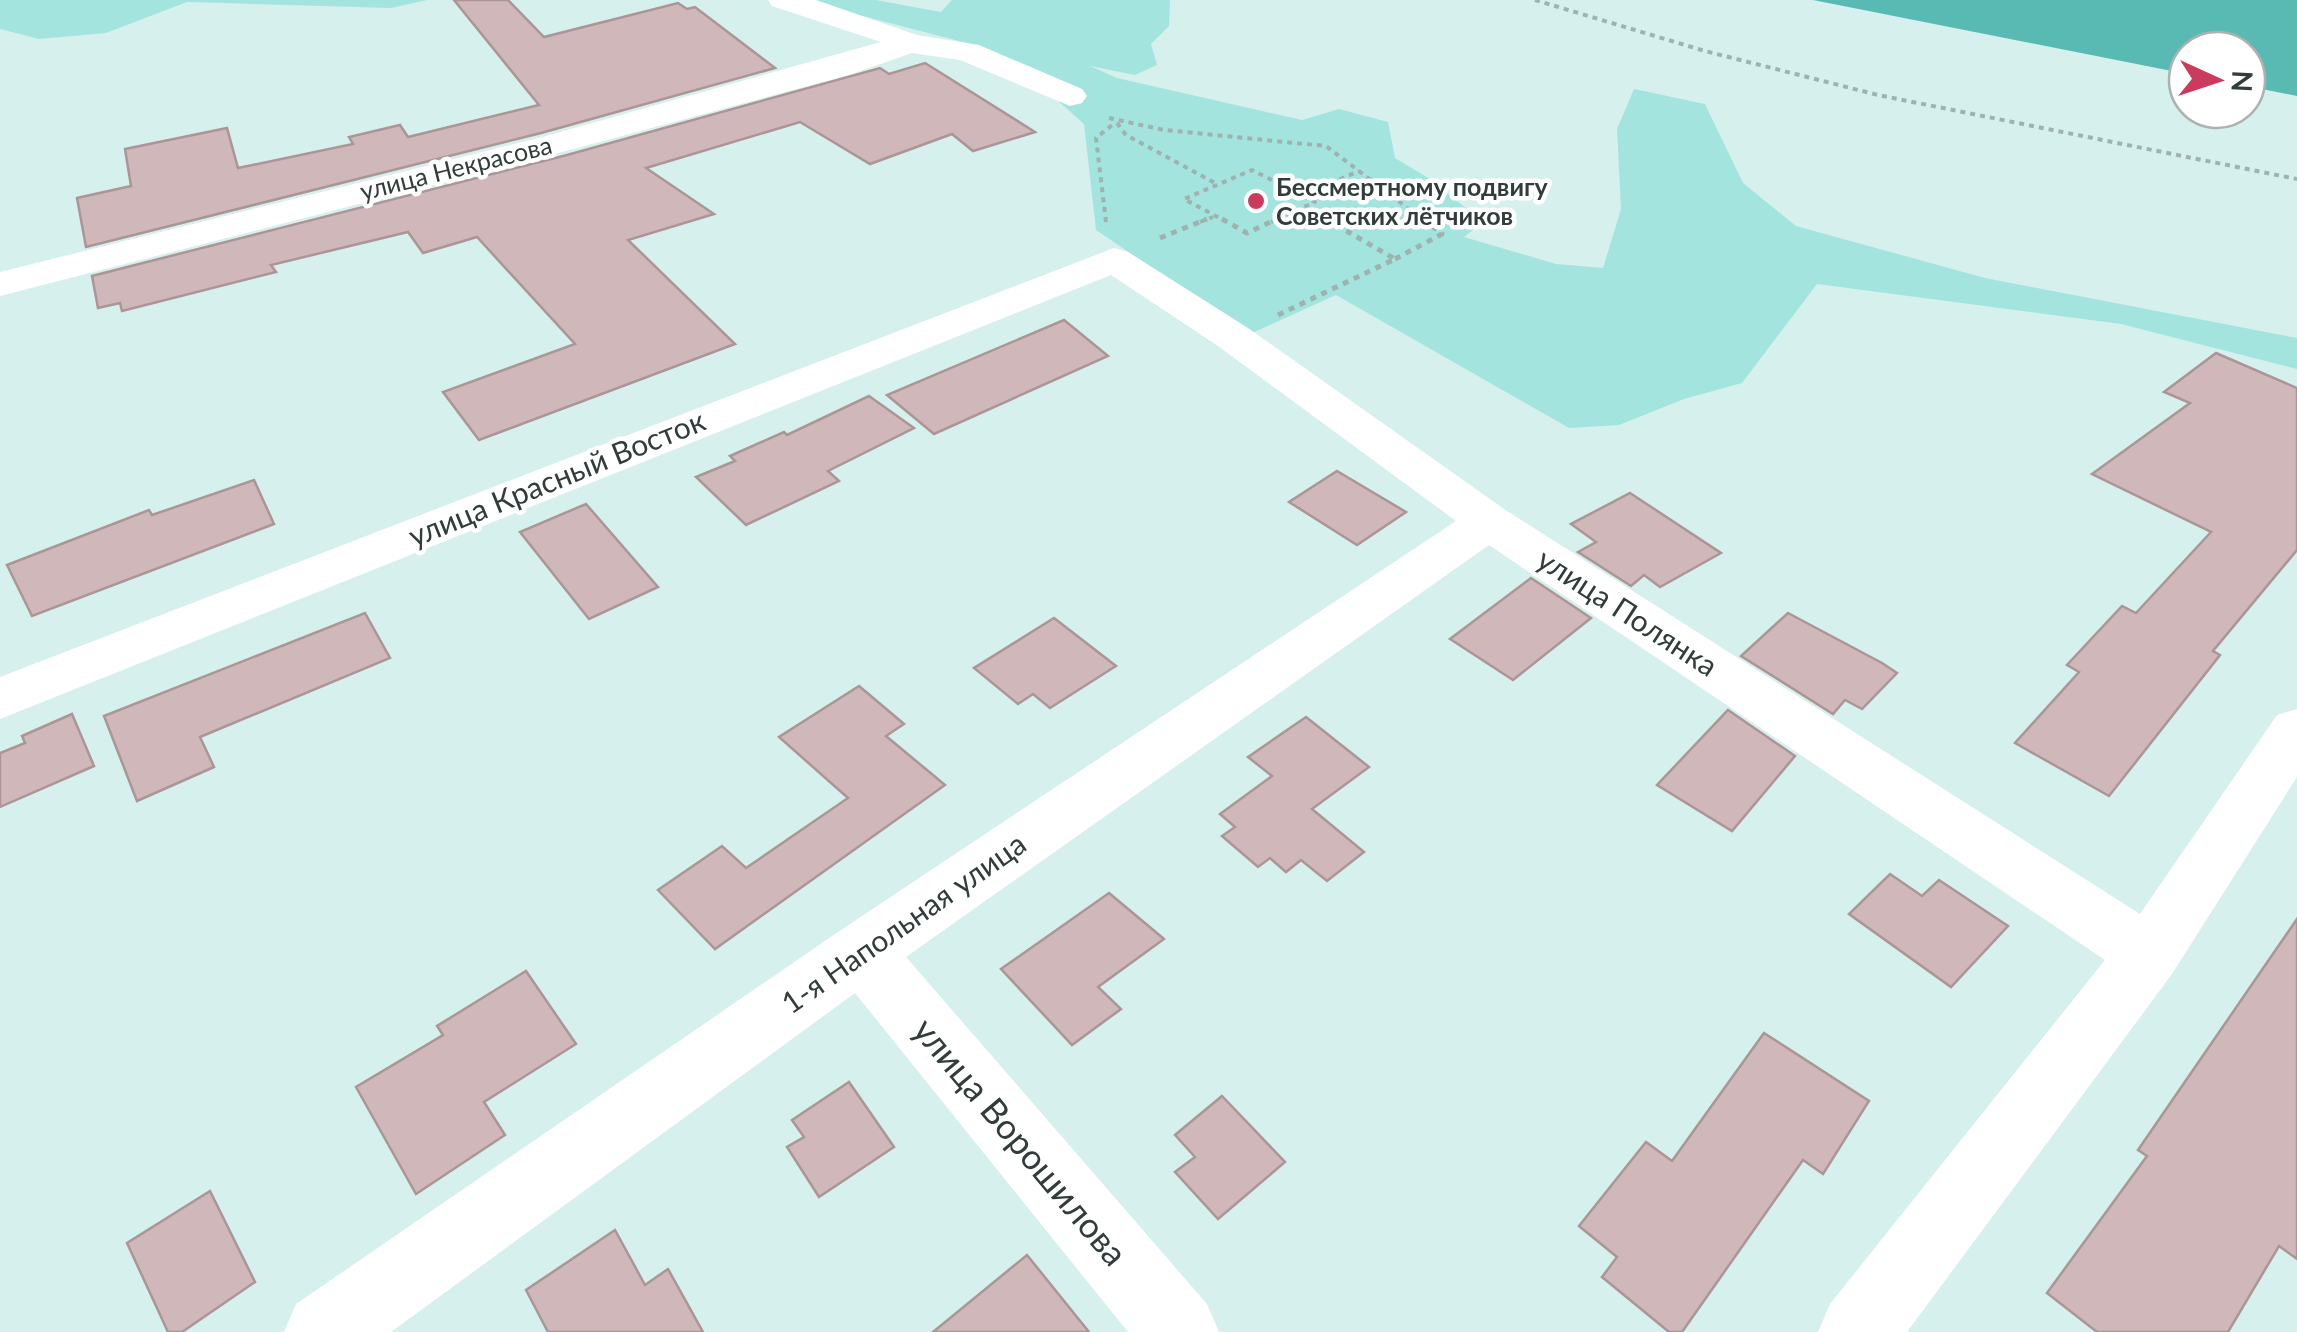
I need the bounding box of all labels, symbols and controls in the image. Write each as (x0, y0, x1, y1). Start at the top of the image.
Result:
north arrow (2167, 30, 2267, 130)
text: N (2225, 70, 2261, 93)
street label: улица Некрасова (357, 129, 555, 205)
place label: Бессмертному подвигу Советских лётчиков (1276, 171, 1548, 230)
marker: Бессмертному подвигу Советских лётчиков (1245, 190, 1267, 212)
street label: улица Красный Восток (403, 401, 710, 553)
street label: улица Полянка (1531, 540, 1725, 683)
street label: 1-я Напольная улица (774, 824, 1032, 1020)
street label: улица Ворошилова (906, 1008, 1137, 1273)

